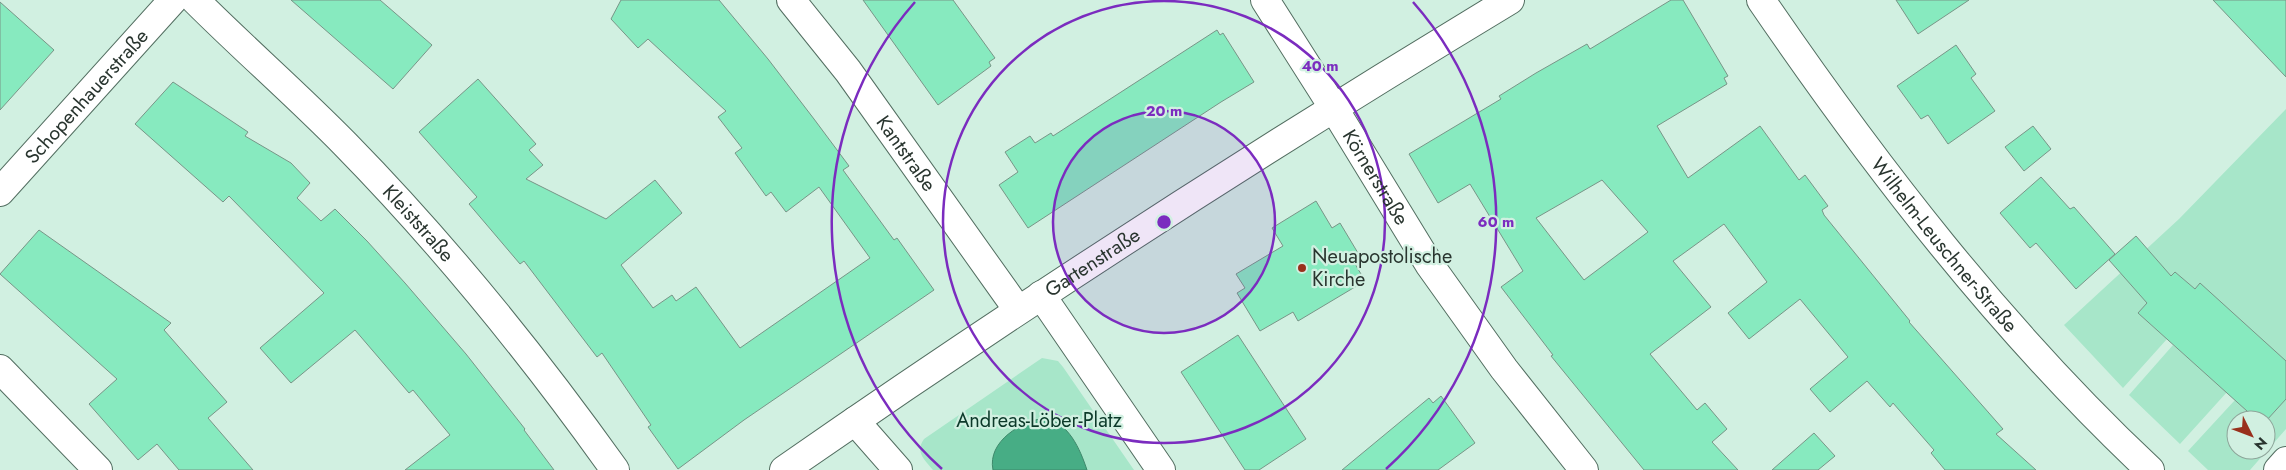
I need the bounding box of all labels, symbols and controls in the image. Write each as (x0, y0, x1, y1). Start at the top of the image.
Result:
street label: Schopenhauerstraße (18, 22, 155, 170)
text: 40 m (1301, 55, 1339, 77)
text: 20 m (1146, 100, 1182, 122)
street label: Kantstraße (869, 109, 944, 197)
street label: Körnerstraße (1336, 124, 1416, 230)
street label: Wilhelm-Leuschner-Straße (1864, 151, 2025, 339)
street label: Kleiststraße (376, 178, 461, 268)
text: 60 m (1478, 211, 1514, 233)
centre of rings (1155, 213, 1173, 231)
street label: Gartenstraße (1039, 220, 1146, 304)
place label: Neuapostolische Kirche (1312, 242, 1452, 294)
marker: Neuapostolische Kirche (1296, 262, 1308, 274)
park label: Andreas-Löber-Platz (956, 406, 1122, 435)
north arrow (2226, 410, 2276, 460)
text: N (2250, 433, 2272, 455)

